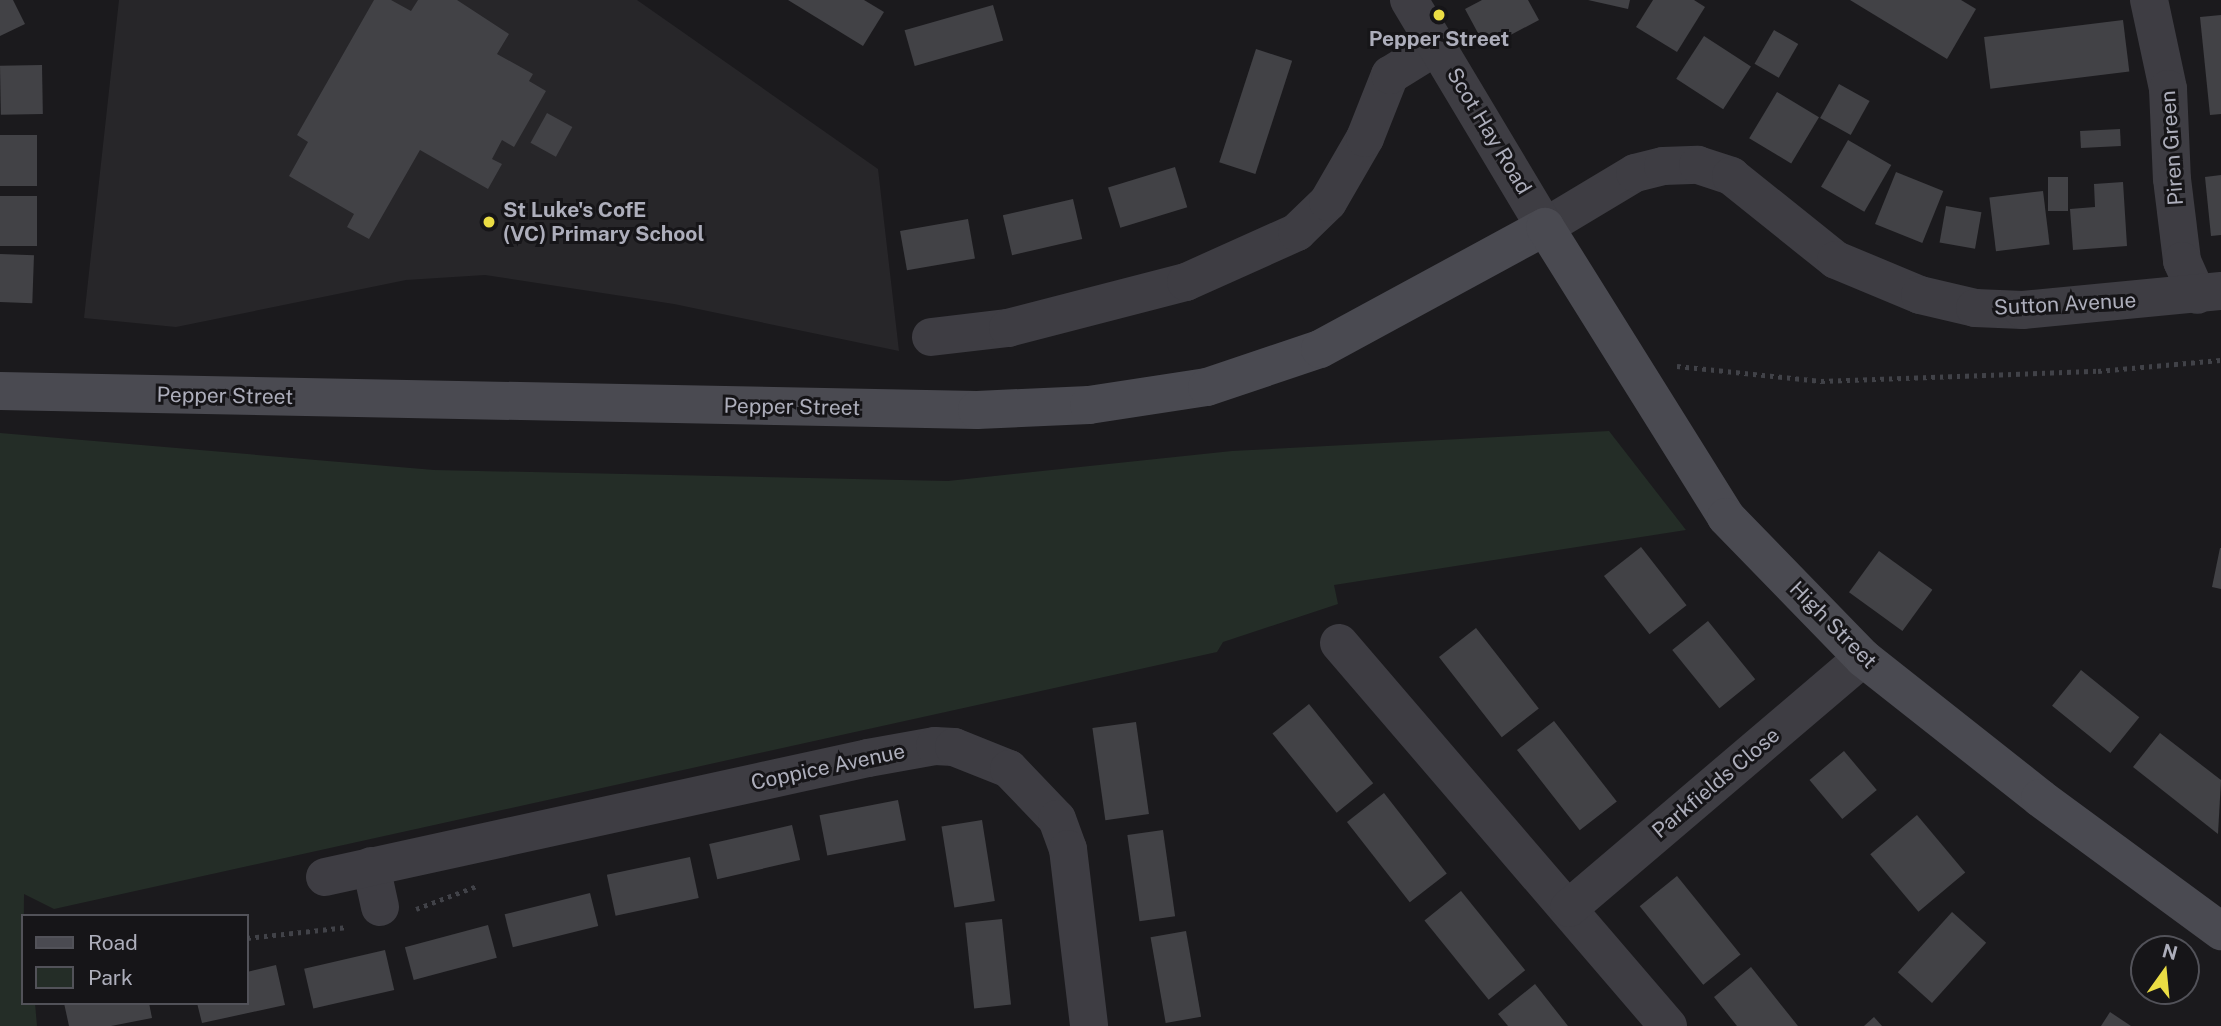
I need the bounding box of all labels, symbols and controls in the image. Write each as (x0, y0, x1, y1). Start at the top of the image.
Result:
marker: Pepper Street (1431, 7, 1447, 23)
place label: Pepper Street (1369, 26, 1509, 52)
street label: Scot Hay Road (1441, 63, 1537, 199)
street label: Piren Green (2155, 90, 2189, 206)
place label: St Luke's CofE (VC) Primary School (503, 197, 704, 247)
marker: St Luke's CofE (VC) Primary School (481, 214, 497, 230)
street label: Sutton Avenue (1993, 288, 2137, 320)
street label: Pepper Street (156, 382, 294, 410)
street label: Pepper Street (723, 393, 861, 421)
street label: High Street (1784, 576, 1882, 674)
street label: Parkfields Close (1647, 722, 1785, 844)
street label: Coppice Avenue (749, 738, 907, 796)
legend (21, 914, 248, 1005)
text: Road (88, 930, 138, 955)
north arrow (2130, 935, 2200, 1005)
text: N (2160, 939, 2180, 964)
text: Park (88, 965, 133, 990)

